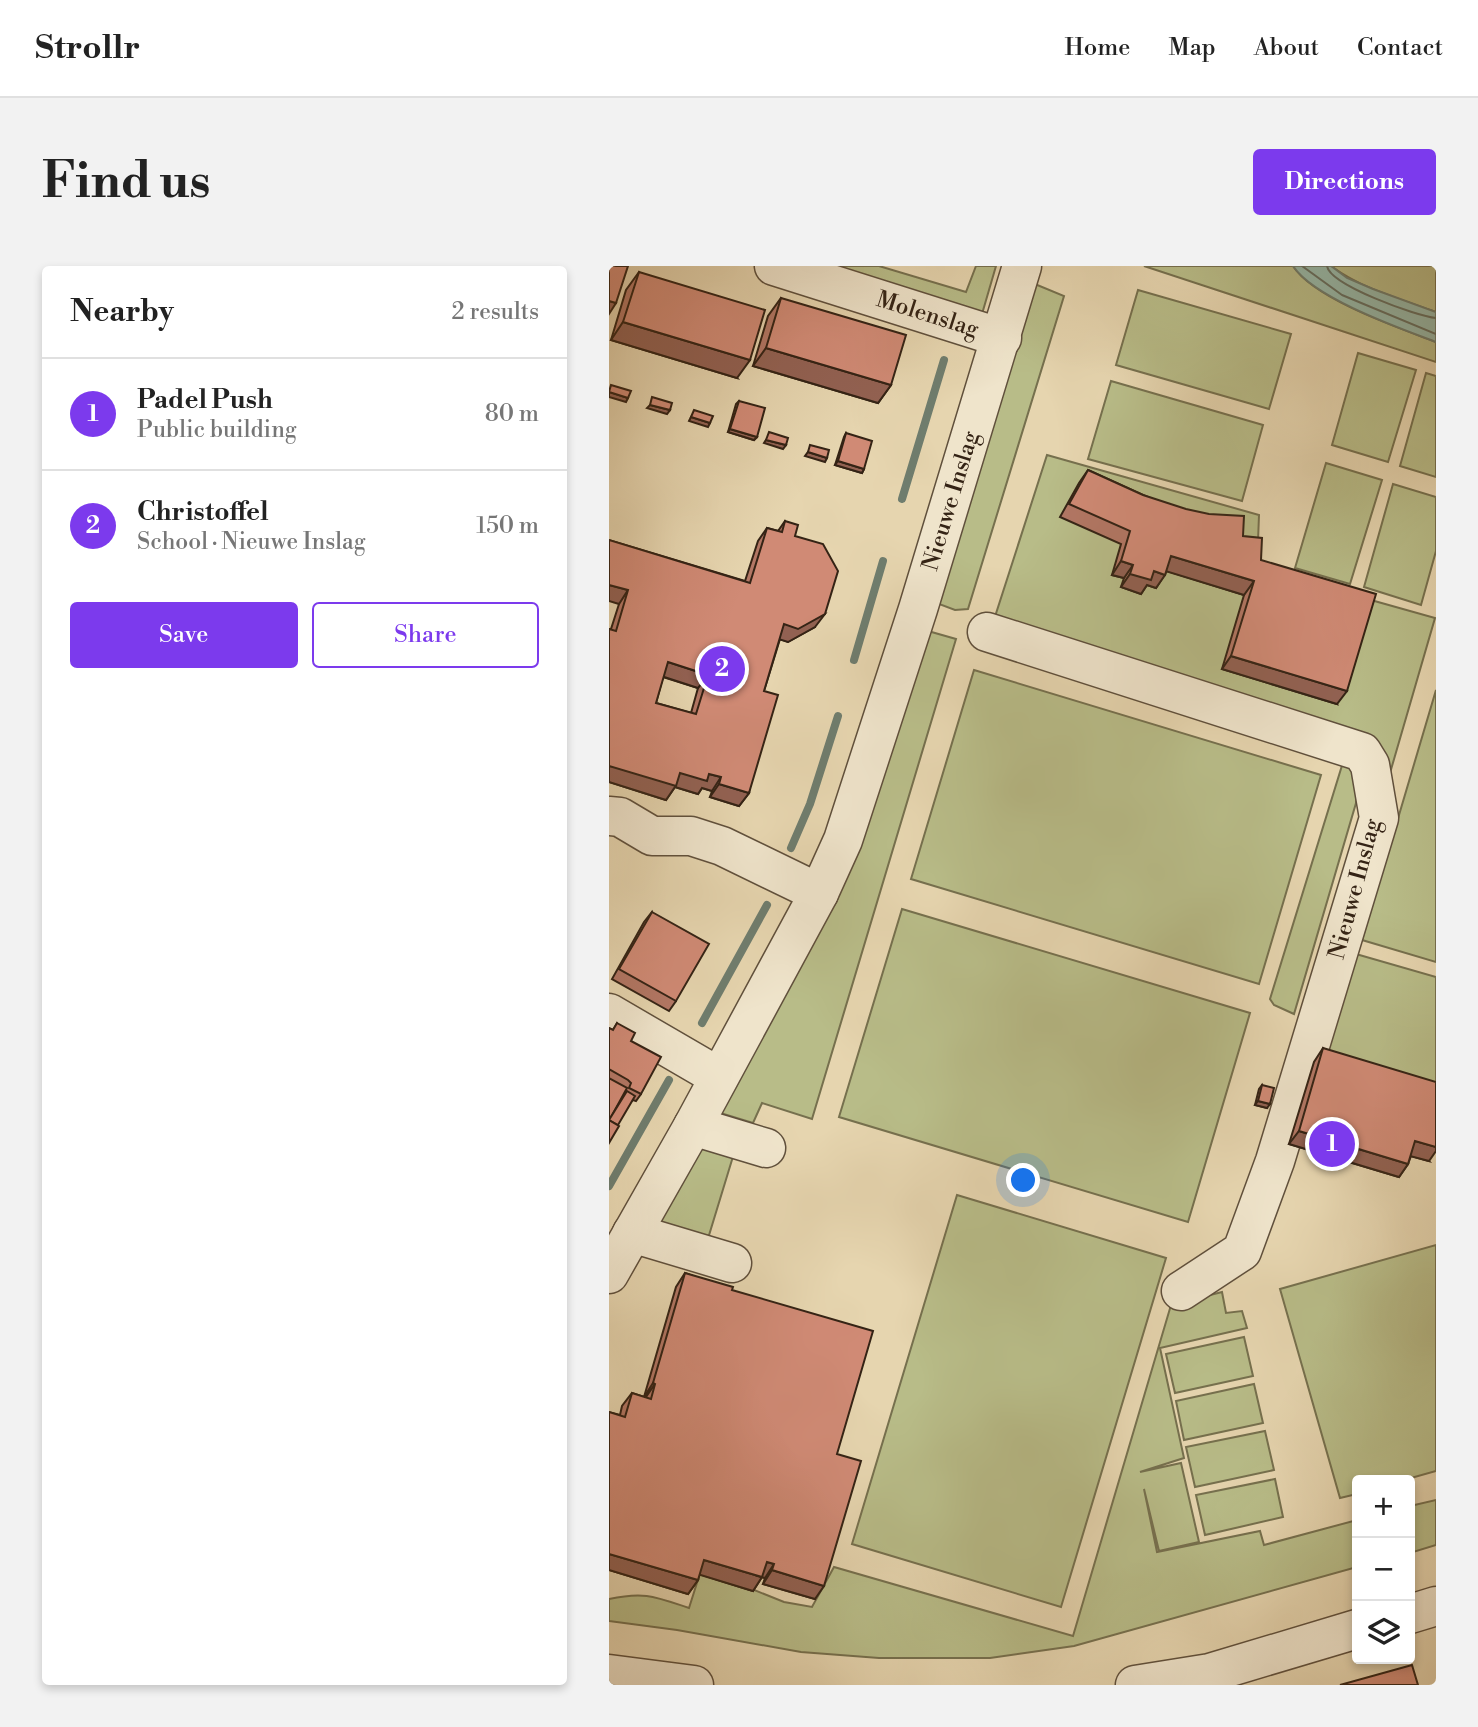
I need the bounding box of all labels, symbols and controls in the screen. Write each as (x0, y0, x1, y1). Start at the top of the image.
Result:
text: Strollr (35, 28, 140, 69)
text: Home (1065, 33, 1130, 63)
text: Map (1168, 33, 1216, 63)
text: About (1254, 33, 1319, 63)
text: Contact (1357, 33, 1443, 63)
button: Directions (1253, 149, 1436, 215)
text: Find us (42, 152, 211, 213)
street label: Molenslag (873, 285, 982, 344)
text: Nearby (70, 293, 174, 331)
text: 2 results (452, 298, 539, 326)
text: Padel Push (137, 384, 273, 416)
text: 1 (87, 400, 99, 428)
text: 80 m (485, 400, 539, 428)
text: Public building (137, 416, 297, 444)
street label: Nieuwe Inslag (916, 428, 985, 574)
text: Christoffel (137, 496, 269, 528)
text: 2 (86, 512, 100, 540)
text: 150 m (476, 512, 539, 540)
text: School · Nieuwe Inslag (137, 528, 366, 556)
button: Save (70, 602, 298, 668)
button: Share (312, 602, 539, 668)
pin: 2 (699, 643, 745, 695)
street label: Nieuwe Inslag (1323, 816, 1387, 962)
pin: 1 (1309, 1118, 1355, 1170)
your location (1006, 1163, 1040, 1197)
map controls (1352, 1475, 1415, 1664)
button: + (1352, 1475, 1415, 1538)
button: − (1352, 1538, 1415, 1601)
button: layers (1352, 1601, 1415, 1664)

